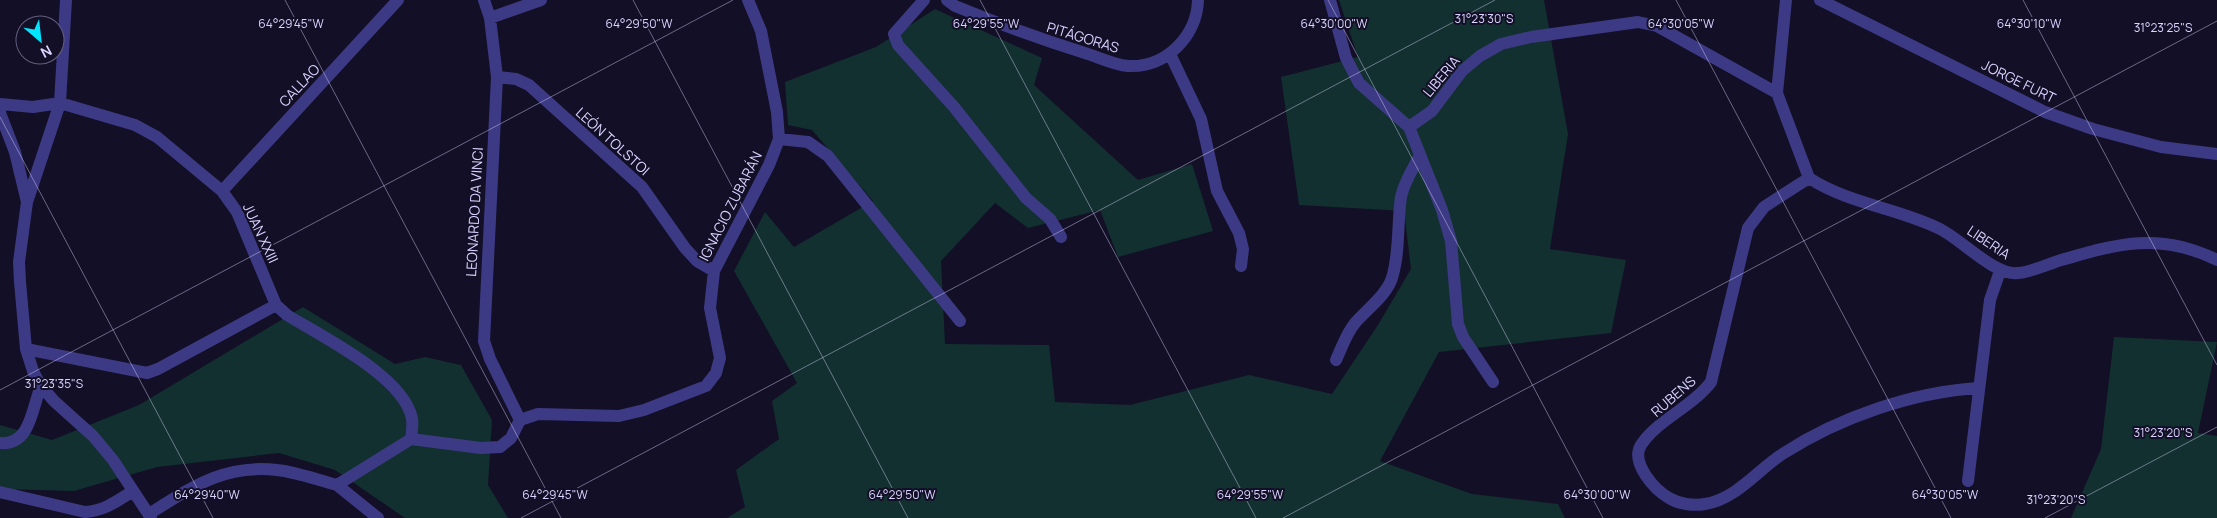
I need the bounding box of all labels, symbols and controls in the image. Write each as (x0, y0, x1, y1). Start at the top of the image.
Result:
text: 31°23'30"S (1455, 10, 1513, 27)
north arrow (15, 15, 65, 65)
text: 64°29'45"W (258, 15, 324, 32)
text: 64°29'50"W (606, 15, 673, 32)
text: 64°29'55"W (953, 15, 1020, 32)
text: 64°30'00"W (1300, 15, 1368, 32)
text: 64°30'05"W (1648, 15, 1715, 32)
text: 64°30'10"W (1997, 15, 2062, 32)
street label: PITÁGORAS (1045, 17, 1122, 57)
text: 31°23'25"S (2134, 19, 2192, 36)
text: N (37, 41, 55, 63)
street label: LIBERIA (1418, 51, 1464, 100)
street label: JORGE FURT (1979, 55, 2060, 107)
street label: CALLAO (274, 60, 324, 110)
street label: LEÓN TOLSTOI (572, 103, 654, 179)
street label: LEONARDO DA VINCI (461, 147, 487, 277)
street label: IGNACIO ZUBARÁN (694, 148, 766, 264)
street label: JUAN XXIII (239, 200, 283, 266)
street label: LIBERIA (1964, 221, 2014, 263)
street label: RUBENS (1647, 371, 1700, 421)
text: 31°23'35"S (25, 375, 83, 392)
text: 31°23'20"S (2133, 424, 2193, 441)
text: 64°29'40"W (174, 486, 241, 503)
text: 64°29'45"W (522, 486, 588, 503)
text: 64°29'50"W (869, 486, 936, 503)
text: 64°29'55"W (1217, 486, 1284, 503)
text: 64°30'00"W (1563, 486, 1631, 503)
text: 64°30'05"W (1912, 486, 1979, 503)
text: 31°23'20"S (2026, 491, 2086, 508)

